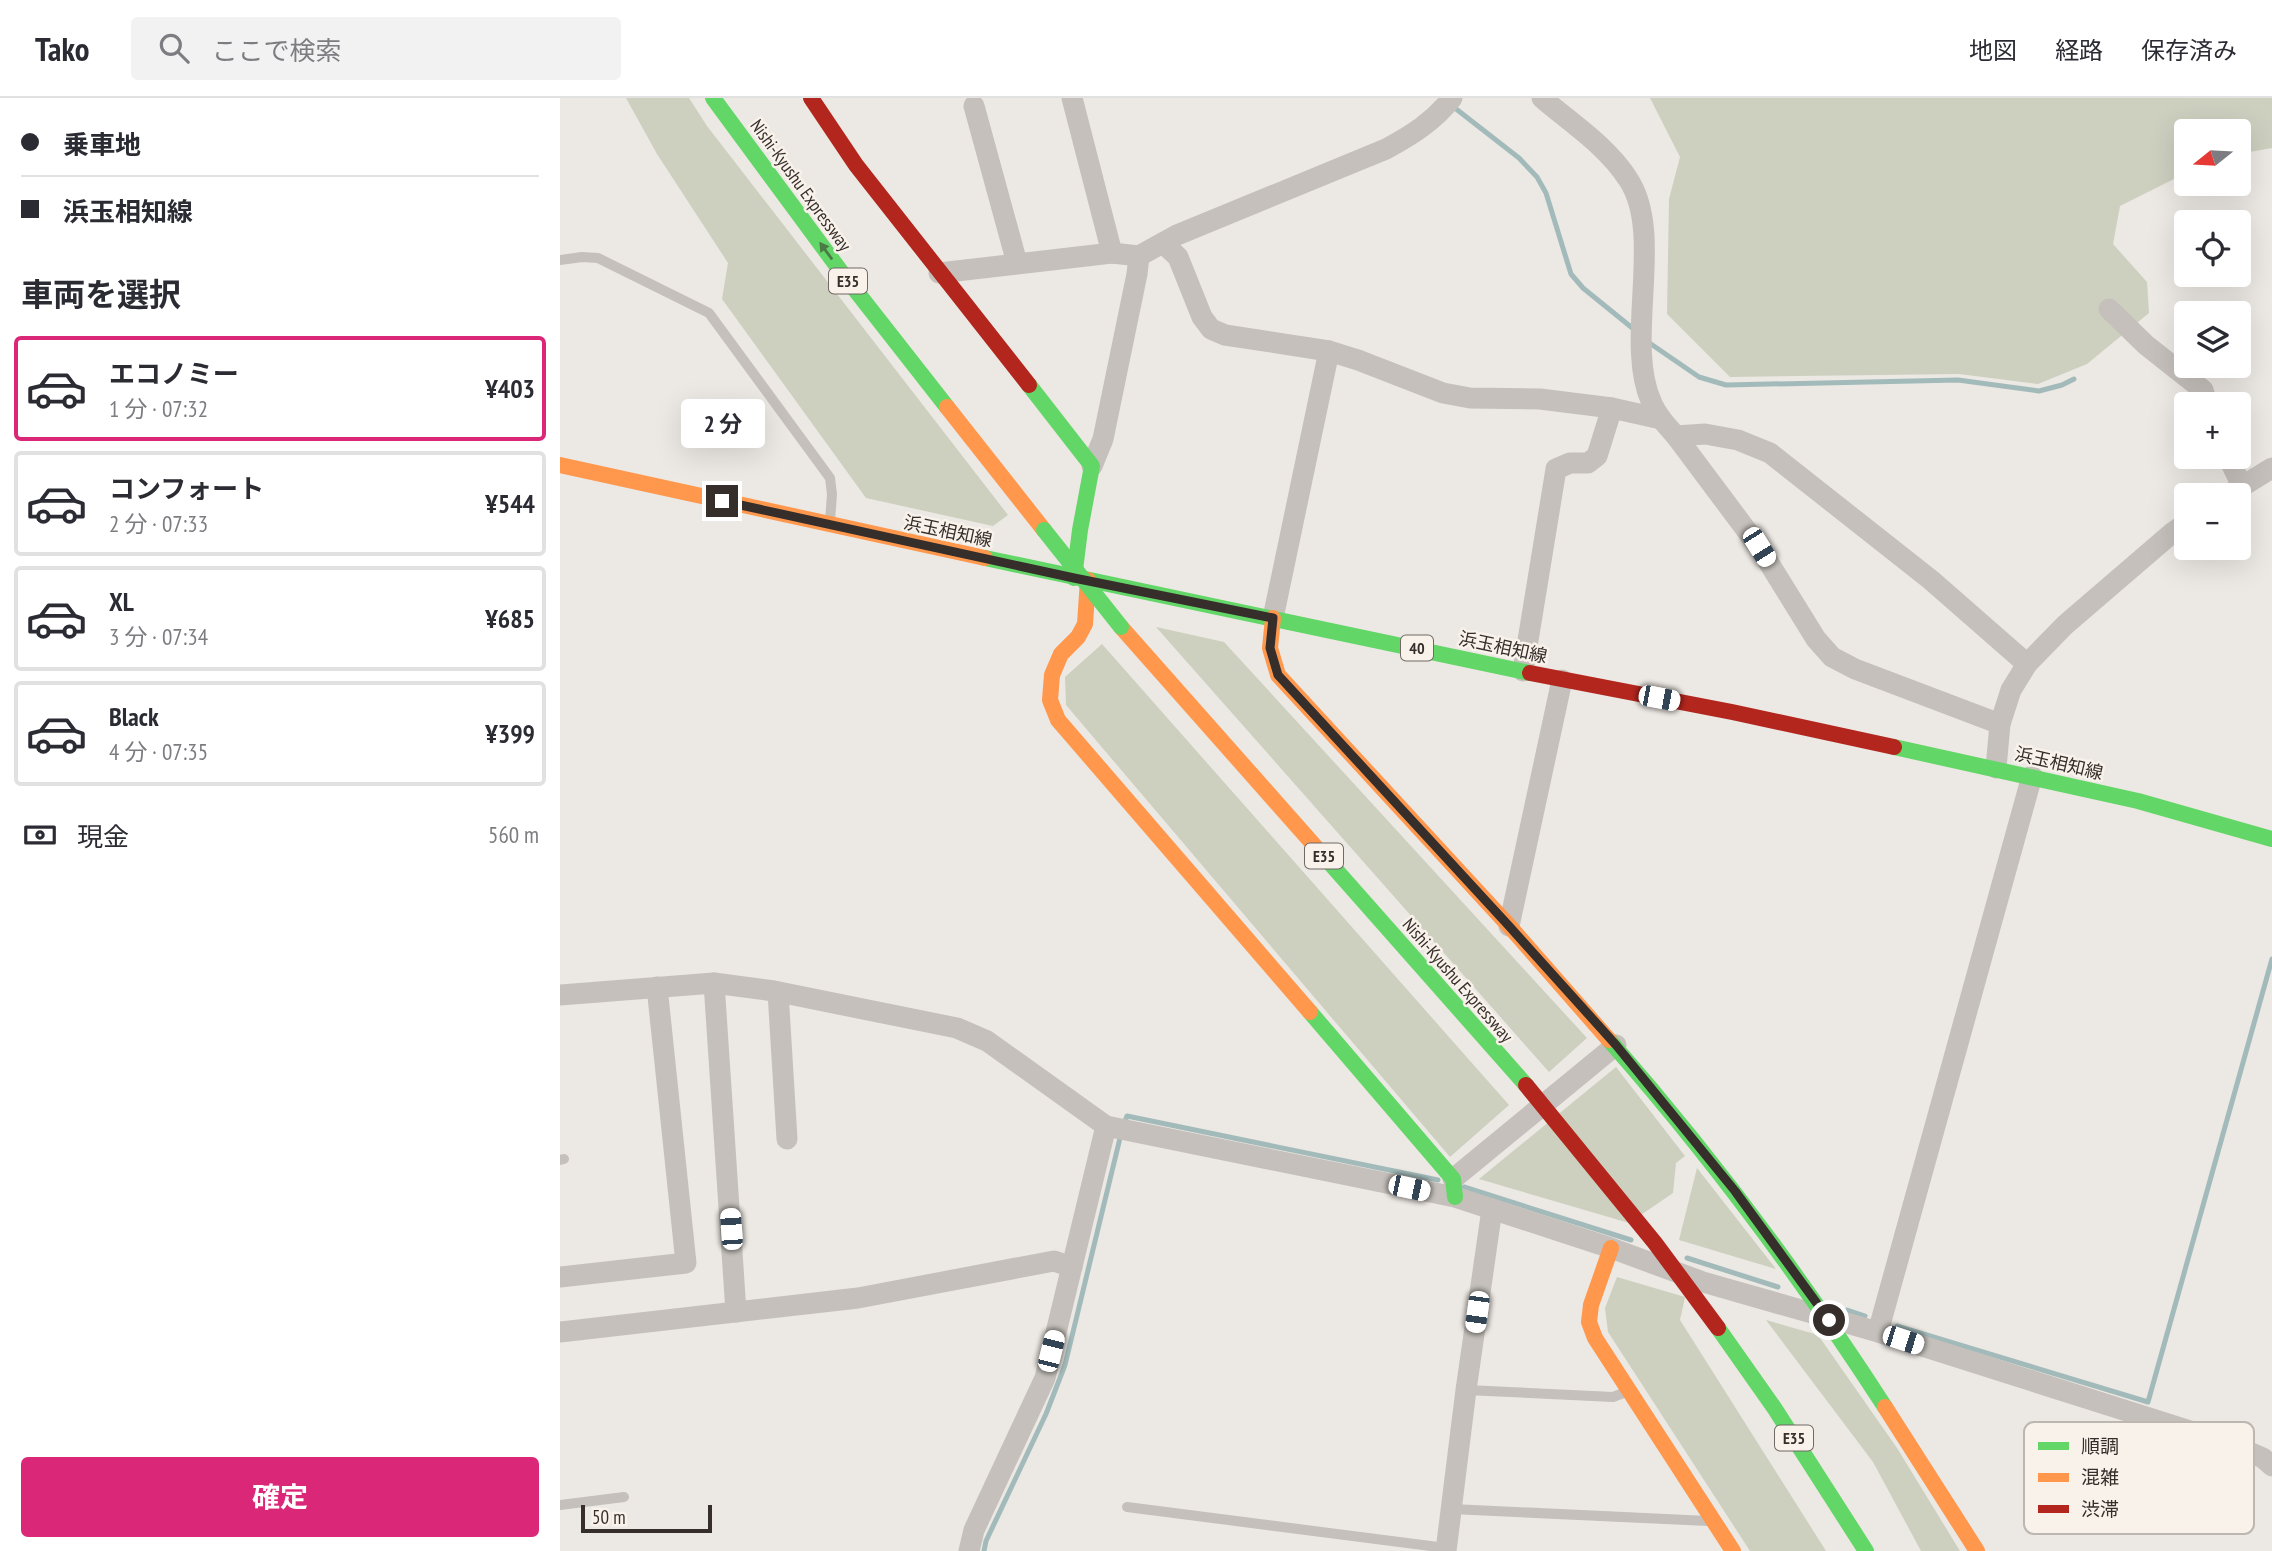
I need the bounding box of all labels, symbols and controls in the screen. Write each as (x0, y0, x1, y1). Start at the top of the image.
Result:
search box (131, 17, 621, 80)
text: Tako (35, 27, 89, 70)
icon: search (155, 29, 193, 67)
text: ここで検索 (211, 34, 341, 67)
text: 地図 (1969, 35, 2017, 66)
text: 経路 (2055, 35, 2103, 66)
text: 保存済み (2141, 35, 2237, 66)
street label: Nishi-Kyushu Expressway (746, 115, 857, 256)
north arrow (2174, 119, 2250, 196)
map controls (2174, 119, 2251, 560)
text: 乗車地 (63, 128, 141, 161)
text: 浜玉相知線 (63, 195, 193, 228)
button: locate (2174, 210, 2251, 287)
one-way arrow (819, 242, 833, 261)
road number: E35 (829, 268, 867, 294)
text: 車両を選択 (21, 273, 181, 315)
button: layers (2174, 301, 2251, 378)
icon: car (25, 357, 88, 420)
text: エコノミー (109, 357, 239, 390)
text: ¥403 (485, 372, 535, 405)
button: + (2174, 392, 2251, 469)
text: 1 分 · 07:32 (109, 394, 208, 423)
callout: 2 分 (680, 400, 764, 448)
text: 2 分 (704, 409, 742, 438)
icon: car (25, 472, 88, 535)
text: コンフォート (109, 472, 264, 505)
button: − (2174, 483, 2251, 560)
route end (706, 485, 738, 517)
text: ¥544 (485, 487, 535, 520)
text: 2 分 · 07:33 (109, 509, 208, 538)
street label: 浜玉相知線 (902, 510, 994, 552)
car (1739, 524, 1780, 570)
text: XL (109, 585, 134, 618)
icon: car (25, 587, 88, 650)
text: ¥685 (485, 602, 535, 635)
text: 3 分 · 07:34 (109, 622, 208, 651)
street label: 浜玉相知線 (1457, 626, 1549, 668)
road number: 40 (1401, 636, 1433, 660)
car (1637, 684, 1682, 712)
text: Black (109, 700, 159, 733)
icon: car (25, 702, 88, 765)
text: ¥399 (485, 717, 535, 750)
text: 4 分 · 07:35 (109, 737, 208, 766)
street label: 浜玉相知線 (2013, 742, 2105, 784)
icon: cash (21, 816, 59, 854)
text: 現金 (77, 820, 129, 853)
text: 560 m (488, 820, 539, 849)
road number: E35 (1305, 844, 1343, 869)
street label: Nishi-Kyushu Expressway (1398, 913, 1518, 1047)
car (1387, 1173, 1432, 1203)
car (720, 1207, 743, 1251)
car (1464, 1290, 1491, 1334)
route start (1813, 1304, 1845, 1336)
car (1880, 1324, 1927, 1356)
car (1036, 1328, 1067, 1374)
legend (2024, 1422, 2254, 1534)
road number: E35 (1775, 1426, 1813, 1450)
text: 順調 (2081, 1434, 2119, 1458)
button: 確定 (21, 1457, 539, 1537)
text: 混雑 (2081, 1465, 2119, 1489)
text: 渋滞 (2081, 1497, 2119, 1521)
scale bar (581, 1502, 712, 1534)
text: 50 m (592, 1505, 626, 1529)

